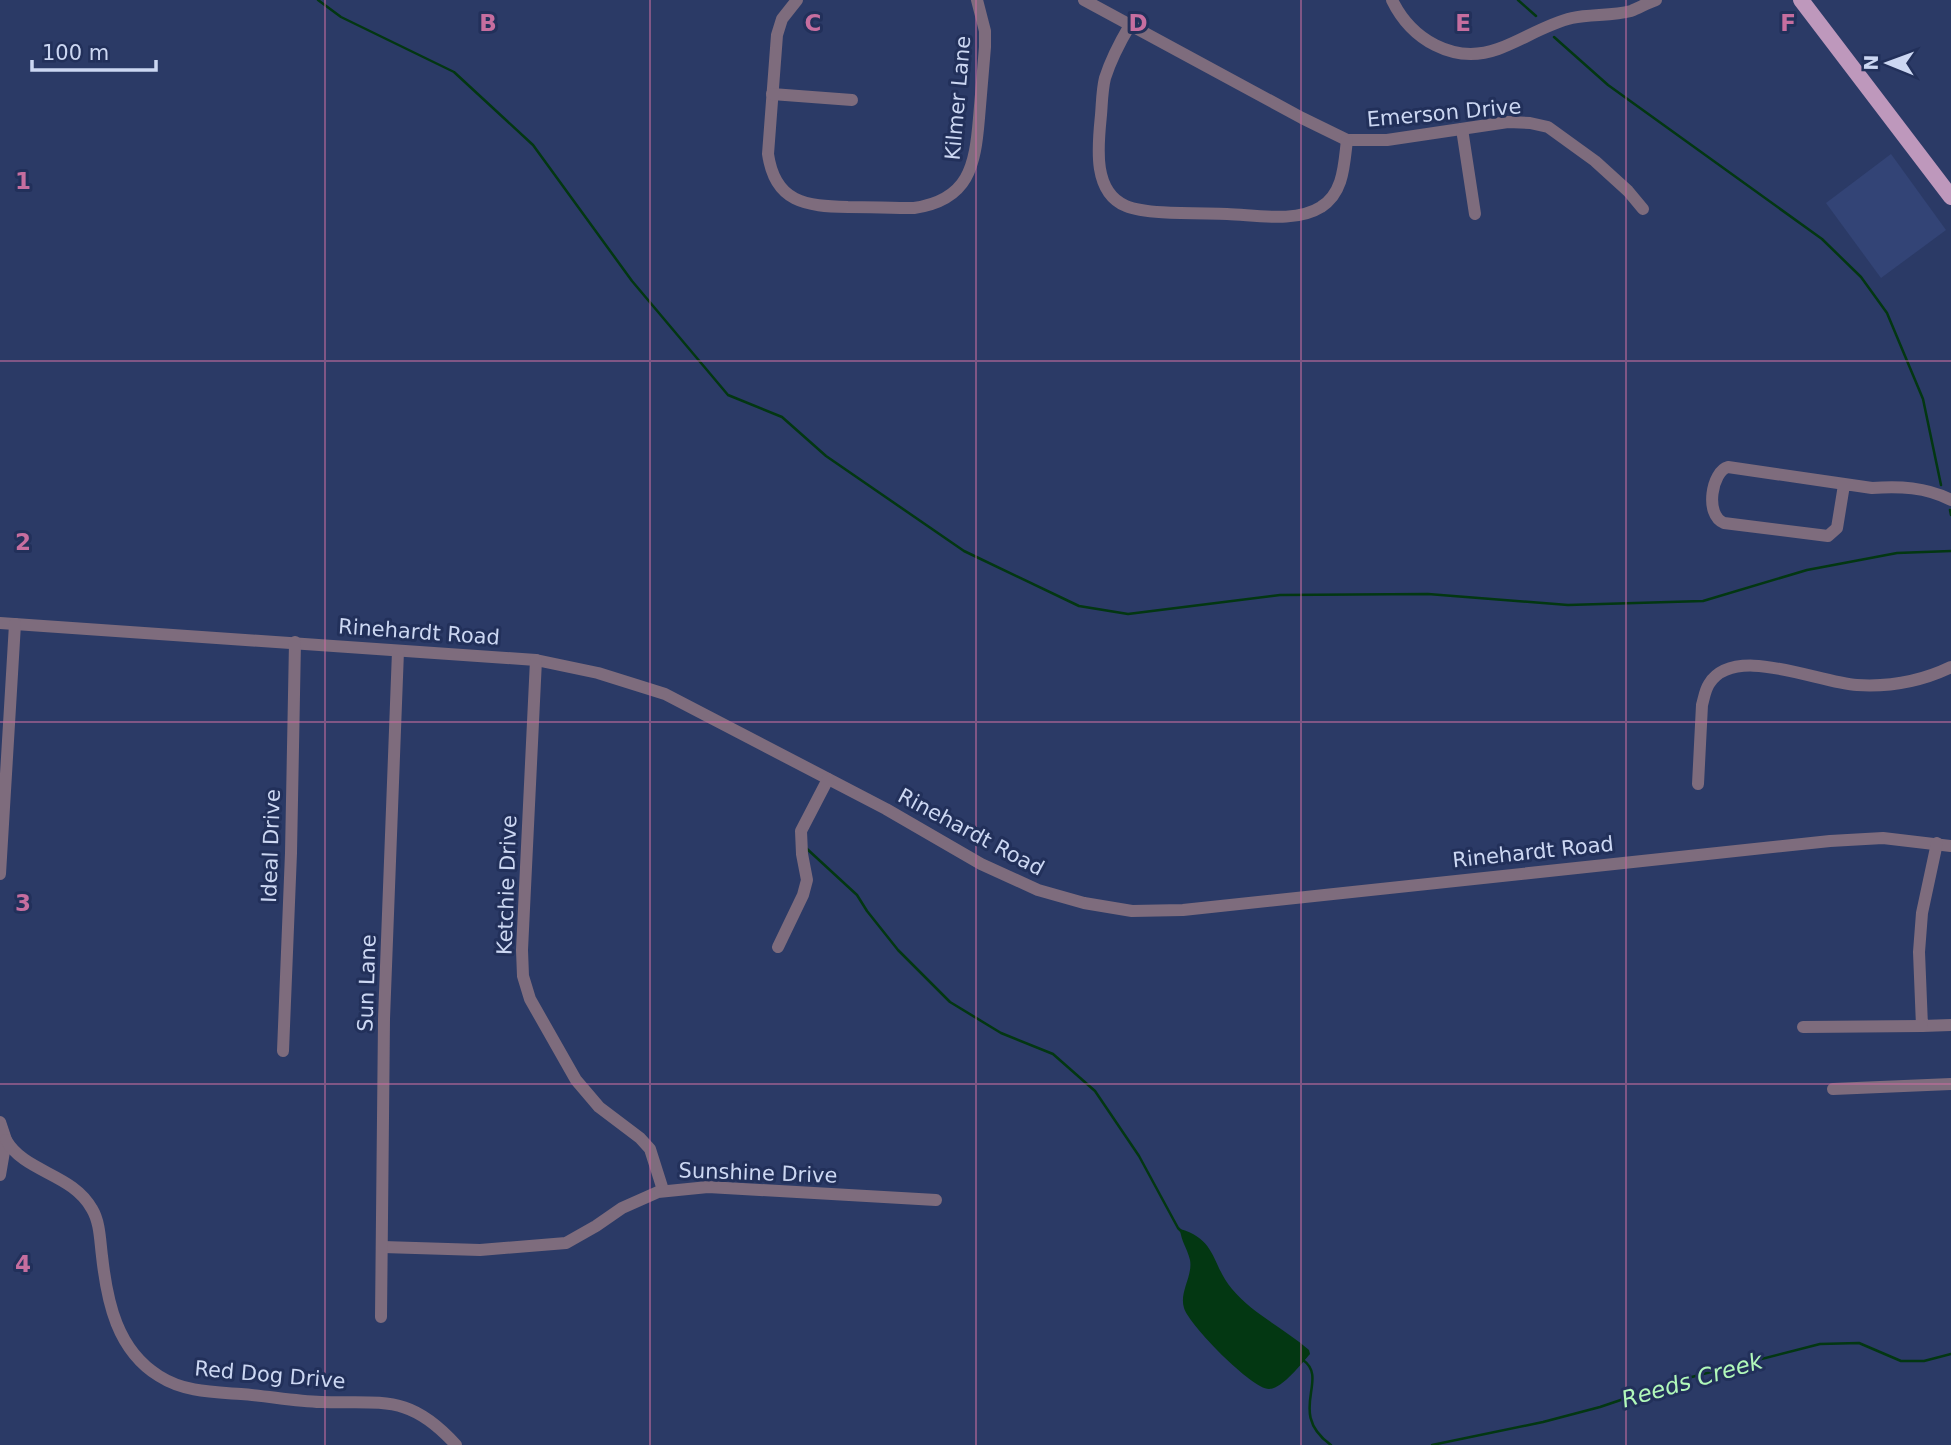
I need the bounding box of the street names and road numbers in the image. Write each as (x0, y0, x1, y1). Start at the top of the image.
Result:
street label: Kilmer Lane (941, 35, 975, 161)
street label: Emerson Drive (1366, 94, 1522, 132)
street label: Rinehardt Road (337, 614, 501, 650)
street label: Rinehardt Road (894, 783, 1048, 881)
street label: Ideal Drive (257, 789, 285, 903)
street label: Ketchie Drive (493, 815, 521, 955)
street label: Rinehardt Road (1451, 832, 1615, 872)
street label: Sun Lane (353, 934, 381, 1032)
street label: Sunshine Drive (678, 1158, 838, 1188)
street label: Red Dog Drive (193, 1356, 347, 1394)

